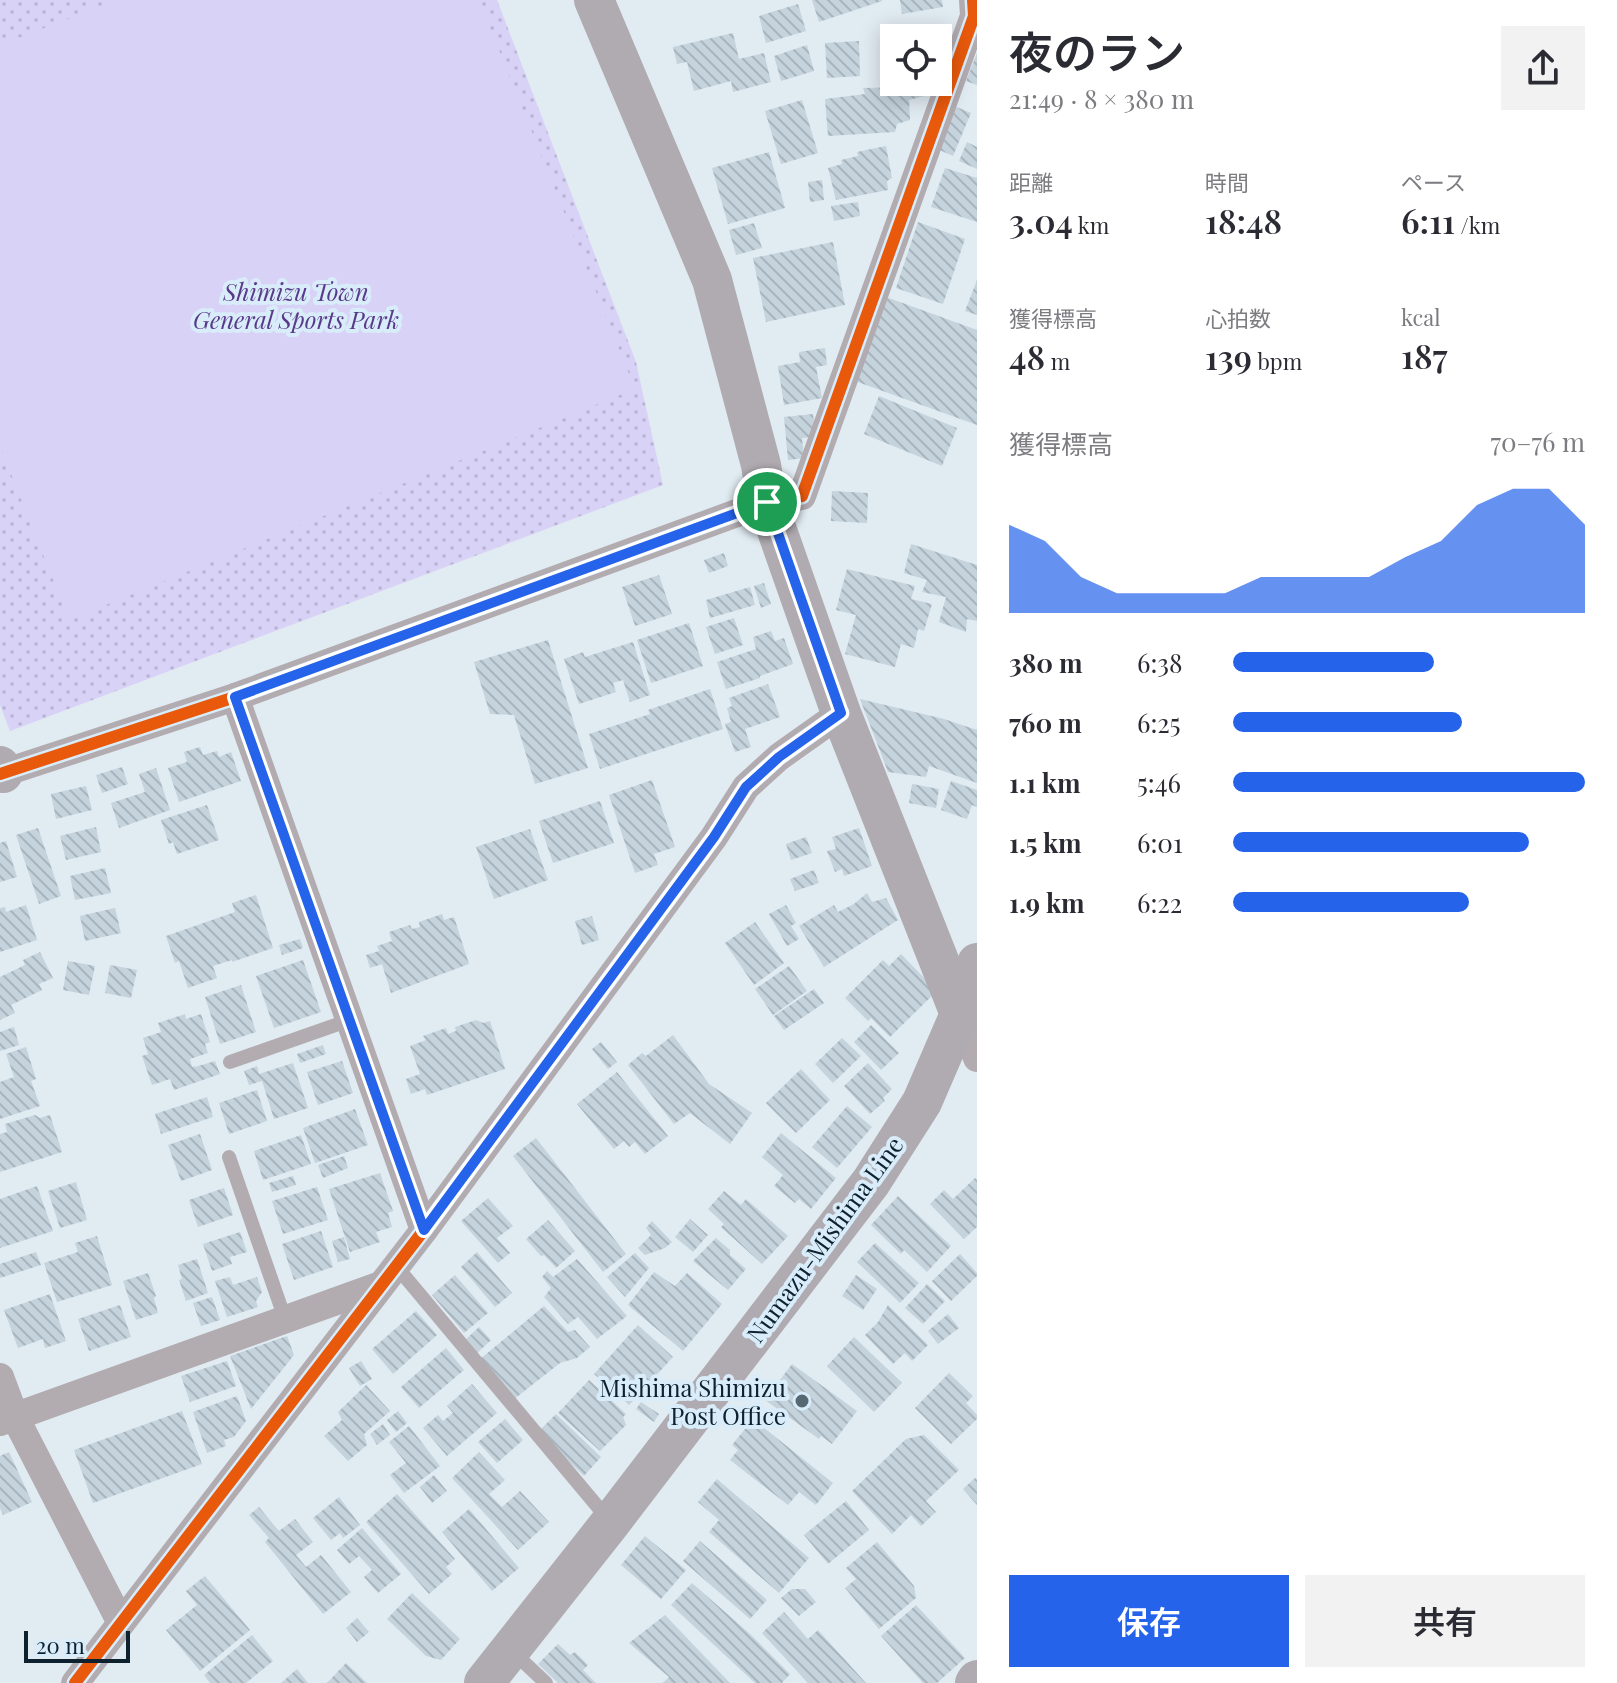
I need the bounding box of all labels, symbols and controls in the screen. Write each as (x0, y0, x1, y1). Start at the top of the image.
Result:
text: 夜のラン (1009, 21, 1185, 80)
map controls (880, 24, 952, 96)
button: locate (880, 24, 952, 96)
button: share (1501, 26, 1585, 110)
text: 21:49 · 8 × 380 m (1009, 81, 1194, 116)
text: 距離 (1009, 167, 1053, 197)
text: 時間 (1205, 167, 1249, 197)
text: ペース (1401, 167, 1466, 197)
text: 3.04 (1009, 197, 1073, 243)
text: 18:48 (1205, 197, 1282, 243)
text: 6:11 (1401, 197, 1455, 243)
text: km (1073, 210, 1109, 240)
text: /km (1455, 210, 1500, 240)
park label: Shimizu Town General Sports Park (193, 275, 399, 335)
text: kcal (1401, 302, 1440, 332)
text: 獲得標高 (1009, 303, 1097, 333)
text: 心拍数 (1205, 303, 1271, 333)
text: 187 (1401, 332, 1447, 378)
text: 48 (1009, 333, 1045, 379)
text: 139 (1205, 333, 1252, 379)
text: m (1045, 346, 1070, 376)
text: bpm (1252, 346, 1302, 376)
text: 70–76 m (1490, 424, 1585, 459)
text: 獲得標高 (1009, 426, 1113, 461)
pin (733, 468, 801, 536)
icon: arrive (745, 480, 789, 524)
text: 380 m (1009, 645, 1083, 680)
text: 6:38 (1137, 645, 1183, 680)
text: 760 m (1009, 705, 1082, 740)
text: 6:25 (1137, 705, 1181, 740)
text: 1.1 km (1009, 765, 1080, 800)
text: 5:46 (1137, 765, 1181, 800)
text: 1.5 km (1009, 825, 1082, 860)
text: 6:01 (1137, 825, 1183, 860)
text: 1.9 km (1009, 885, 1085, 920)
text: 6:22 (1137, 885, 1182, 920)
street label: Numazu-Mishima Line (738, 1130, 910, 1348)
place label: Mishima Shimizu Post Office (599, 1371, 786, 1431)
marker: Mishima Shimizu Post Office (793, 1392, 811, 1410)
button: 保存 (1009, 1575, 1289, 1667)
button: 共有 (1305, 1575, 1585, 1667)
scale bar (24, 1627, 130, 1663)
text: 20 m (36, 1630, 85, 1660)

